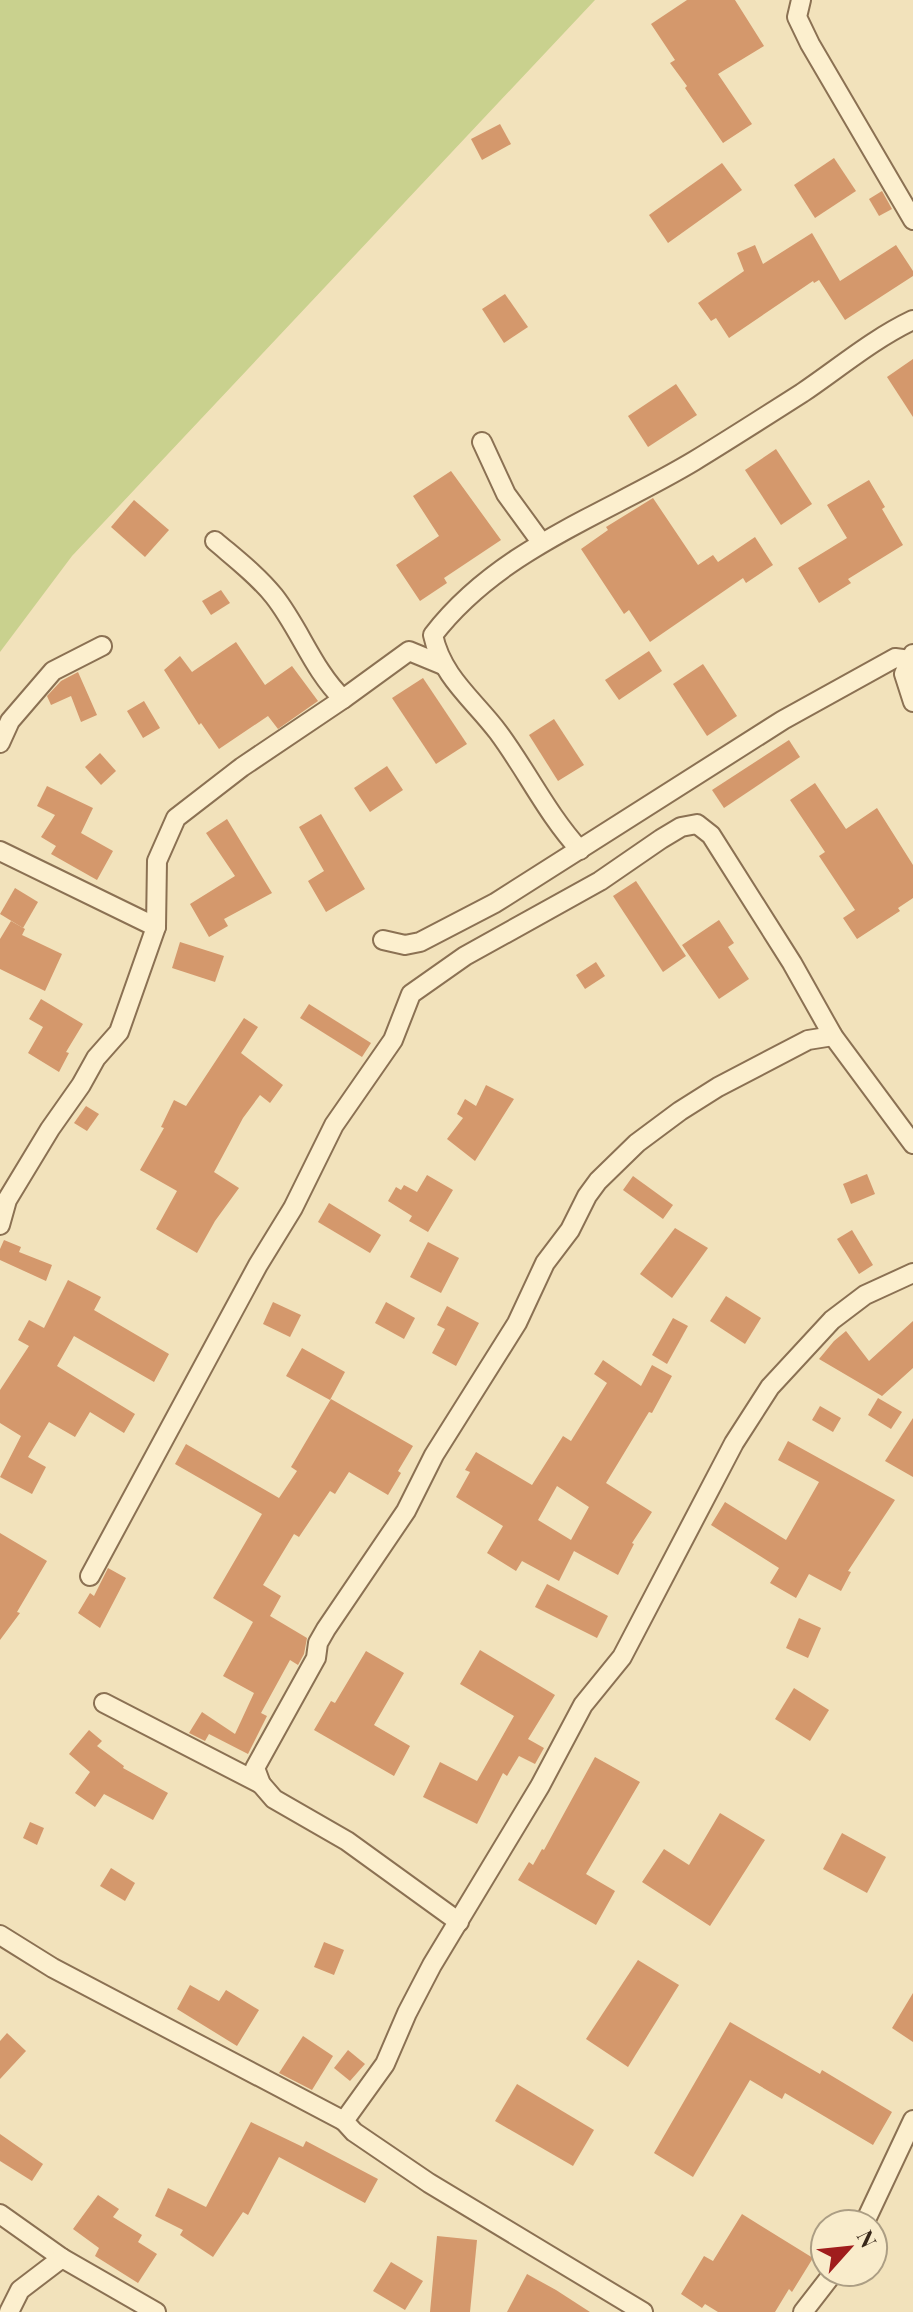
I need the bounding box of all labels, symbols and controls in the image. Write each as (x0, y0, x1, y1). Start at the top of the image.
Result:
north arrow (809, 2208, 889, 2288)
text: N (851, 2225, 885, 2252)

